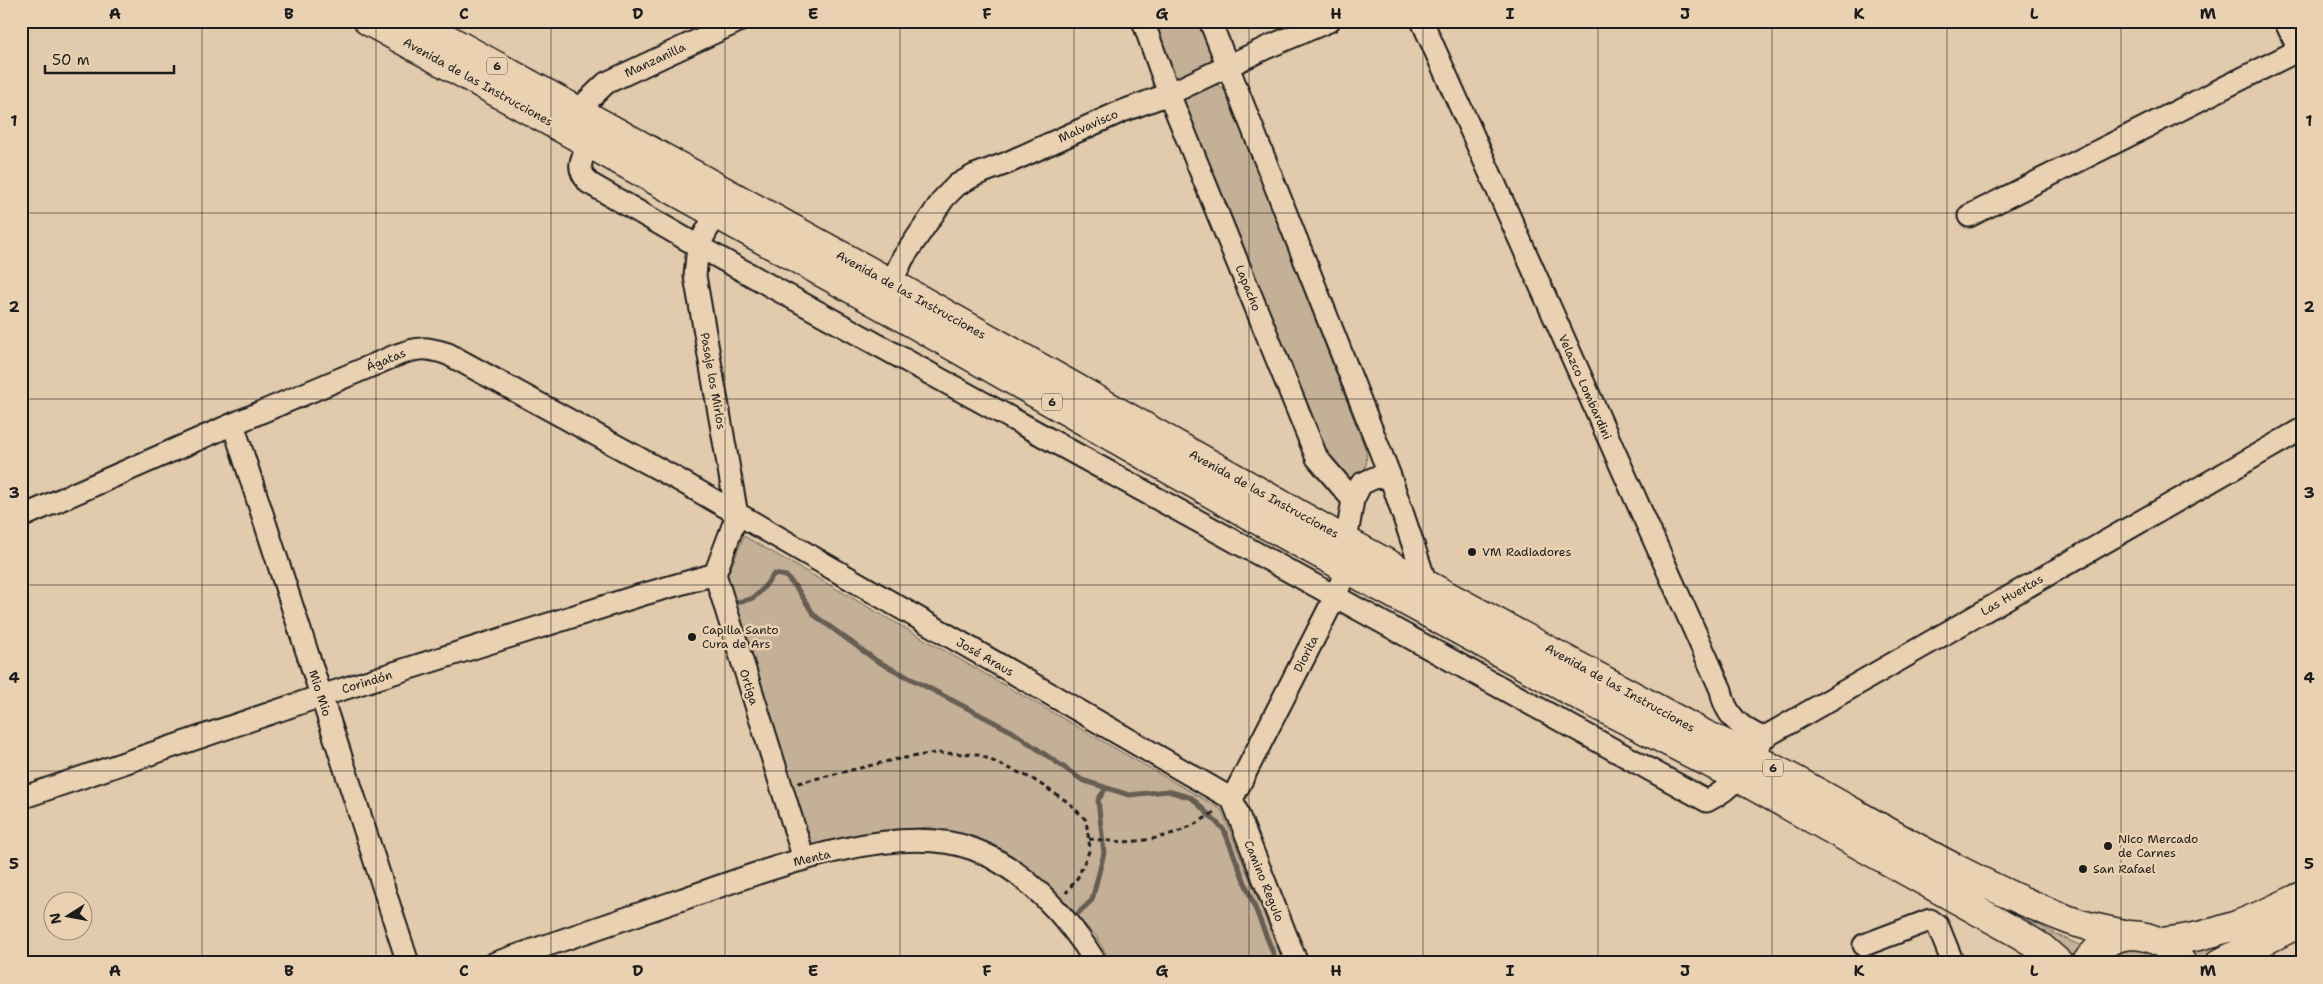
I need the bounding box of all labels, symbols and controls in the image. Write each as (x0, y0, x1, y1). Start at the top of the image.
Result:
text: A (109, 3, 121, 24)
text: B (284, 3, 294, 24)
text: C (459, 3, 469, 24)
text: D (632, 3, 644, 24)
text: E (808, 3, 818, 24)
text: F (982, 3, 992, 24)
text: G (1156, 3, 1169, 24)
text: H (1330, 3, 1342, 24)
text: I (1506, 3, 1515, 24)
text: J (1680, 3, 1690, 24)
text: K (1854, 3, 1865, 24)
text: L (2030, 3, 2039, 24)
text: M (2200, 3, 2217, 24)
street label: Avenida de las Instrucciones (400, 34, 556, 130)
street label: Manzanilla (622, 39, 689, 81)
scale bar (45, 42, 174, 74)
text: 50 m (52, 50, 90, 70)
road number: 6 (487, 58, 507, 74)
street label: Malvavisco (1056, 106, 1120, 146)
text: 1 (10, 110, 18, 131)
text: 1 (2305, 110, 2313, 131)
street label: Avenida de las Instrucciones (833, 247, 989, 343)
street label: Lapacho (1232, 263, 1264, 313)
text: 2 (8, 296, 20, 317)
text: 2 (2303, 296, 2315, 317)
street label: Pasaje los Mirlos (697, 331, 729, 431)
street label: Velazco Lombardini (1555, 332, 1615, 442)
street label: Ágatas (364, 345, 408, 375)
road number: 6 (1042, 394, 1062, 411)
street label: Avenida de las Instrucciones (1186, 446, 1342, 542)
text: 3 (8, 482, 20, 503)
text: 3 (2303, 482, 2315, 503)
place label: VM Radiadores (1482, 544, 1571, 560)
marker: VM Radiadores (1466, 546, 1478, 558)
street label: Las Huertas (1978, 571, 2046, 619)
place label: Capilla Santo Cura de Ars (702, 622, 779, 652)
marker: Capilla Santo Cura de Ars (686, 631, 698, 643)
street label: Diorita (1290, 632, 1322, 675)
street label: José Araus (953, 634, 1017, 680)
street label: Avenida de las Instrucciones (1542, 640, 1698, 736)
text: 4 (8, 667, 20, 688)
street label: Corindón (340, 667, 394, 697)
street label: Ortiga (736, 667, 762, 708)
text: 4 (2303, 667, 2315, 688)
street label: Mio Mio (305, 668, 335, 718)
road number: 6 (1763, 760, 1783, 776)
place label: Nico Mercado de Carnes (2118, 831, 2198, 861)
street label: Camino Regulo (1240, 838, 1288, 924)
marker: Nico Mercado de Carnes (2102, 840, 2114, 852)
street label: Menta (792, 846, 833, 870)
text: 5 (9, 853, 19, 874)
text: 5 (2304, 853, 2314, 874)
place label: San Rafael (2093, 861, 2156, 877)
marker: San Rafael (2077, 863, 2089, 875)
north arrow (42, 892, 92, 942)
text: N (45, 911, 65, 926)
text: A (109, 960, 121, 981)
text: B (284, 960, 294, 981)
text: C (459, 960, 469, 981)
text: D (632, 960, 644, 981)
text: E (808, 960, 818, 981)
text: F (982, 960, 992, 981)
text: G (1156, 960, 1169, 981)
text: H (1330, 960, 1342, 981)
text: I (1506, 960, 1515, 981)
text: J (1680, 960, 1690, 981)
text: K (1854, 960, 1865, 981)
text: L (2030, 960, 2039, 981)
text: M (2200, 960, 2217, 981)

